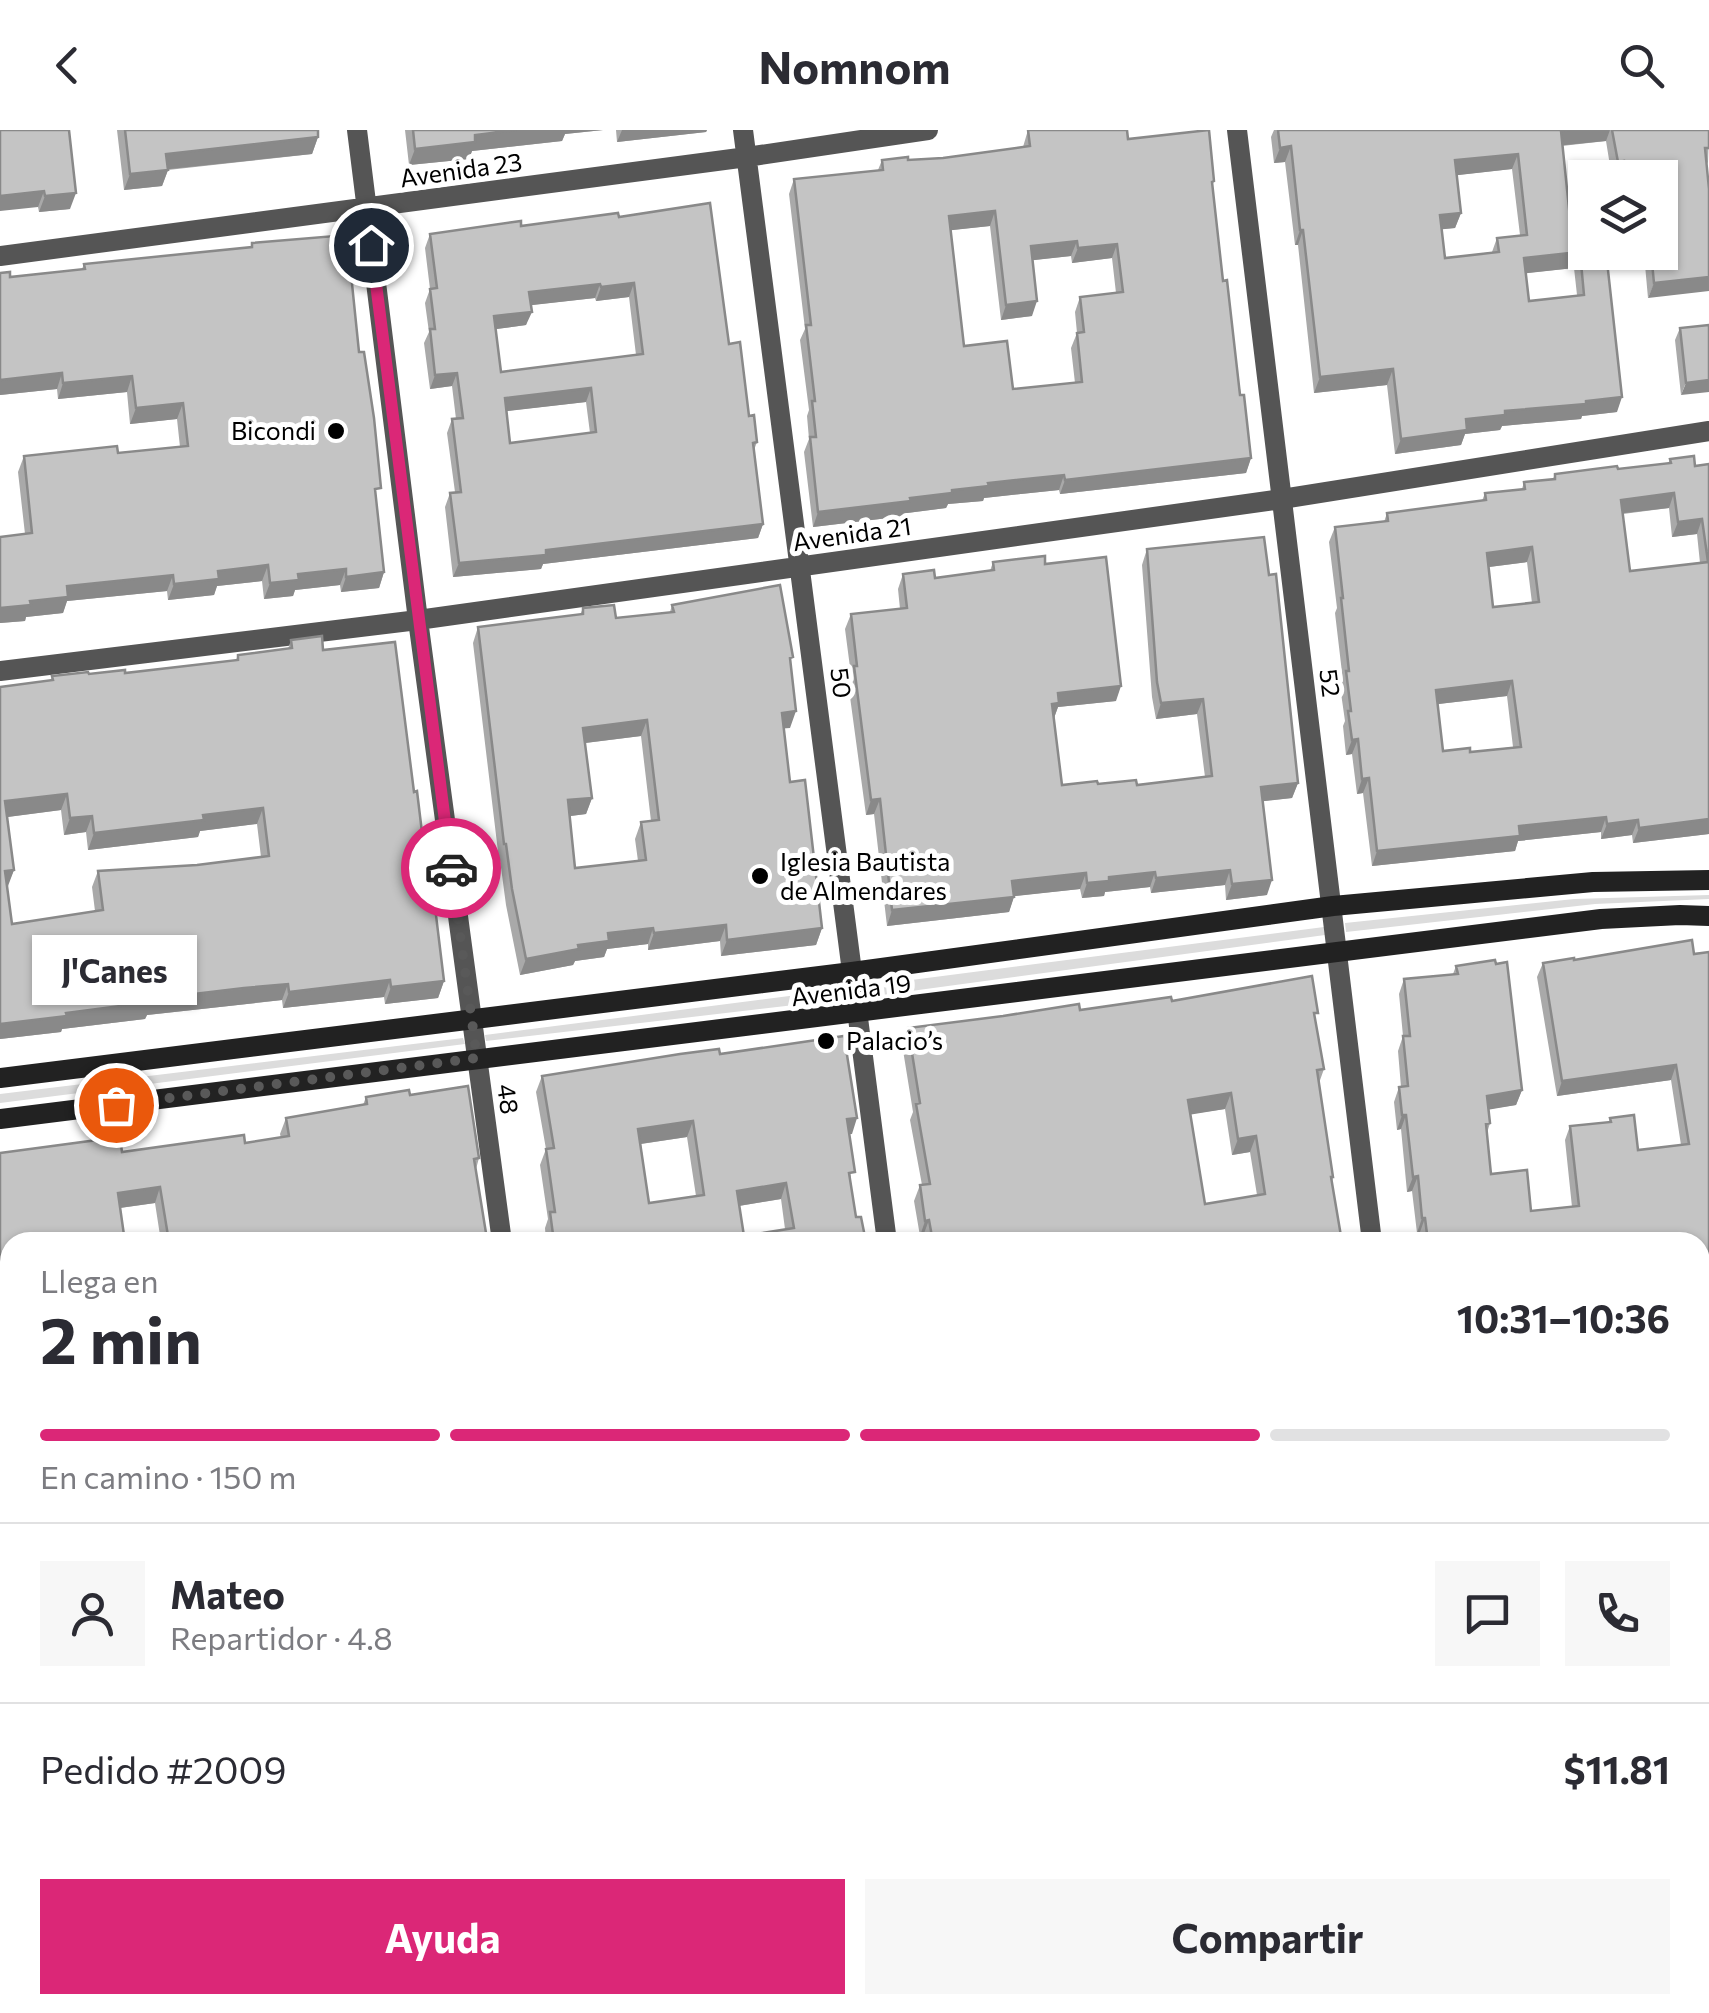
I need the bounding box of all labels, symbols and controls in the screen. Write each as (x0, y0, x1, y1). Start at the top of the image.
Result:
icon: back (40, 38, 95, 93)
text: Nomnom (758, 38, 951, 93)
icon: search (1614, 38, 1669, 93)
street label: Avenida 23 (398, 146, 524, 192)
map controls (1568, 160, 1678, 270)
button: layers (1568, 160, 1678, 270)
pin (329, 203, 414, 288)
icon: home (344, 218, 399, 273)
place label: Bicondi (231, 415, 316, 445)
marker: Bicondi (325, 420, 347, 442)
street label: Avenida 21 (791, 510, 913, 556)
street label: 50 (825, 666, 859, 700)
street label: 52 (1314, 667, 1348, 699)
courier (401, 818, 501, 918)
icon: car (424, 841, 479, 896)
place label: Iglesia Bautista de Almendares (780, 846, 950, 905)
marker: Iglesia Bautista de Almendares (749, 865, 771, 887)
callout: J'Canes (34, 935, 198, 1005)
text: J'Canes (61, 950, 168, 990)
street label: Avenida 19 (789, 967, 913, 1011)
place label: Palacio’s (846, 1025, 943, 1055)
marker: Palacio’s (815, 1030, 837, 1052)
pin (74, 1063, 159, 1148)
icon: bag (89, 1078, 144, 1133)
street label: 48 (492, 1082, 526, 1116)
text: Llega en (40, 1260, 159, 1300)
text: 10:31–10:36 (1457, 1294, 1670, 1341)
text: 2 min (40, 1298, 202, 1377)
text: En camino · 150 m (40, 1456, 296, 1496)
button: person (40, 1561, 145, 1666)
button: chat (1435, 1561, 1540, 1666)
button: phone (1565, 1561, 1670, 1666)
text: Mateo (170, 1570, 285, 1617)
text: Repartidor · 4.8 (170, 1617, 393, 1657)
text: Pedido #2009 (40, 1745, 286, 1792)
text: $11.81 (1564, 1745, 1670, 1792)
button: Ayuda (40, 1879, 845, 1994)
button: Compartir (865, 1879, 1670, 1994)

